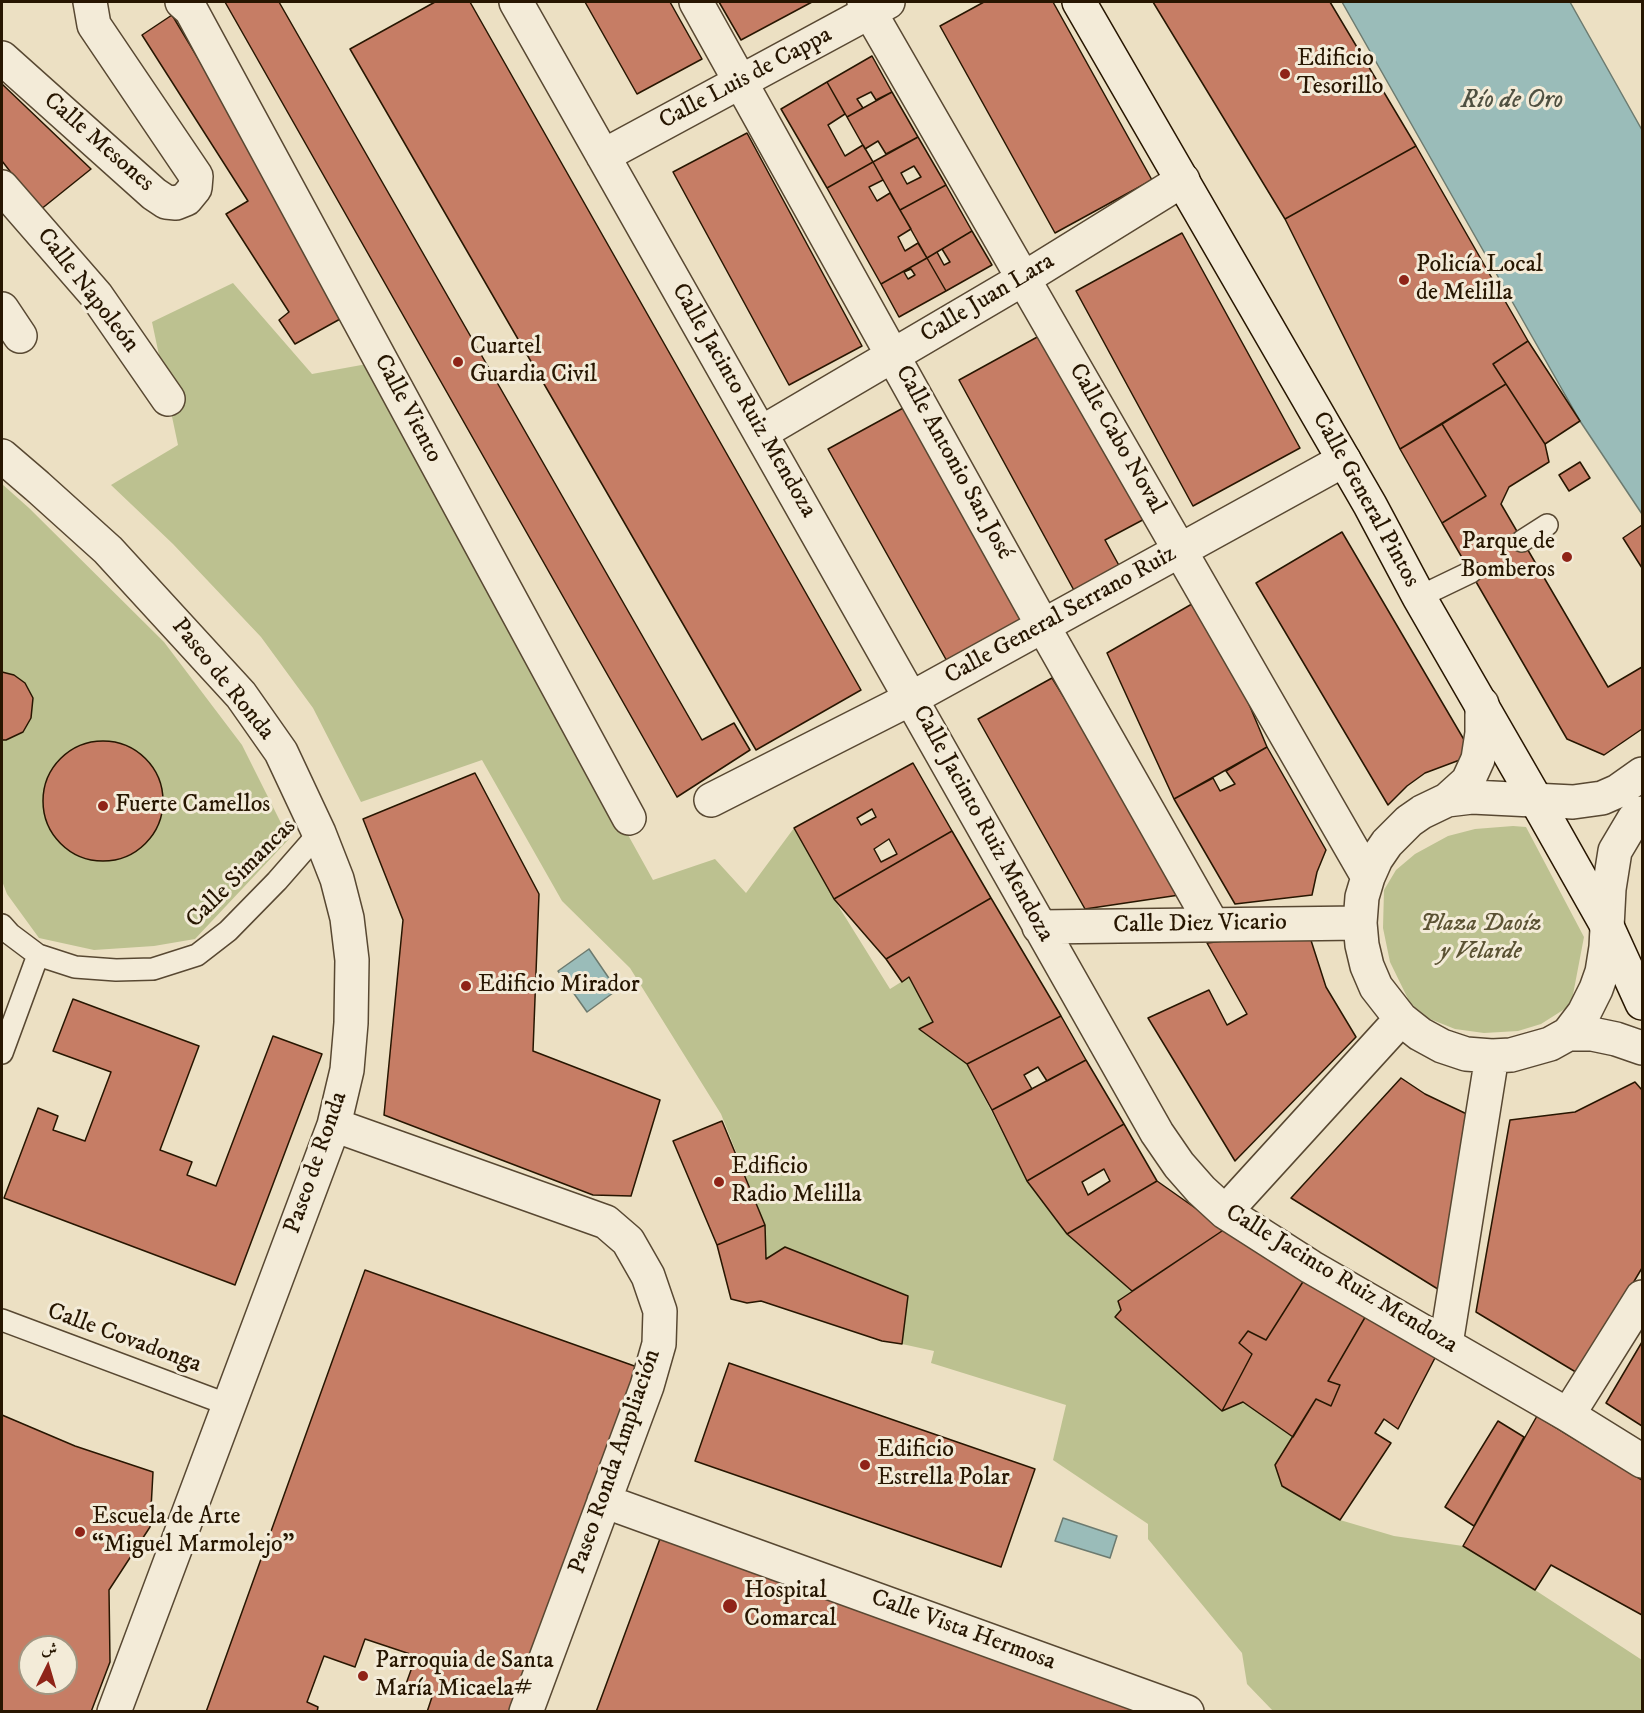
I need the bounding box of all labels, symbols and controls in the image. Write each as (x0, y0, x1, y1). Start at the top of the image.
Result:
street label: Calle Luis de Cappa (655, 21, 837, 137)
place label: Edificio Tesorillo (1297, 46, 1383, 102)
marker: Edificio Tesorillo (1278, 67, 1292, 81)
water label: Río de Oro (1461, 86, 1563, 118)
street label: Calle Mesones (37, 87, 159, 199)
street label: Calle Napoleón (30, 223, 144, 359)
street label: Calle Juan Lara (916, 248, 1060, 350)
place label: Policía Local de Melilla (1416, 252, 1543, 308)
marker: Policía Local de Melilla (1397, 273, 1411, 287)
street label: Calle Jacinto Ruiz Mendoza (664, 279, 822, 523)
place label: Cuartel Guardia Civil (470, 334, 597, 390)
street label: Calle Viento (366, 350, 448, 468)
marker: Cuartel Guardia Civil (451, 355, 465, 369)
street label: Calle Cabo Noval (1061, 359, 1171, 519)
street label: Calle Antonio San José (888, 361, 1018, 565)
street label: Calle General Pintos (1305, 407, 1425, 593)
place label: Parque de Bomberos (1460, 529, 1555, 585)
street label: Calle General Serrano Ruiz (940, 540, 1182, 692)
marker: Parque de Bomberos (1560, 550, 1574, 564)
street label: Paseo de Ronda (164, 613, 280, 747)
street label: Calle Jacinto Ruiz Mendoza (905, 701, 1059, 947)
place label: Fuerte Camellos (115, 792, 270, 820)
marker: Fuerte Camellos (96, 799, 110, 813)
street label: Calle Simancas (181, 813, 303, 935)
street label: Calle Diez Vicario (1113, 909, 1287, 941)
park label: Plaza Daoíz y Velarde (1420, 911, 1542, 967)
place label: Edificio Mirador (478, 972, 640, 1000)
marker: Edificio Mirador (459, 979, 473, 993)
street label: Paseo de Ronda (279, 1088, 355, 1238)
place label: Edificio Radio Melilla (731, 1154, 862, 1210)
marker: Edificio Radio Melilla (712, 1175, 726, 1189)
street label: Calle Jacinto Ruiz Mendoza (1220, 1199, 1462, 1361)
street label: Calle Covadonga (43, 1298, 205, 1380)
street label: Paseo Ronda Ampliación (564, 1346, 668, 1578)
place label: Edificio Estrella Polar (877, 1437, 1010, 1493)
marker: Edificio Estrella Polar (858, 1458, 872, 1472)
place label: Escuela de Arte “Miguel Marmolejo” (92, 1504, 295, 1560)
marker: Escuela de Arte “Miguel Marmolejo” (73, 1525, 87, 1539)
place label: Hospital Comarcal (744, 1578, 836, 1634)
street label: Calle Vista Hermosa (867, 1584, 1059, 1678)
marker: Hospital Comarcal (721, 1597, 739, 1615)
north arrow (18, 1635, 78, 1695)
text: ش (41, 1638, 58, 1660)
place label: Parroquia de Santa María Micaela# (375, 1648, 554, 1704)
marker: Parroquia de Santa María Micaela# (356, 1669, 370, 1683)

